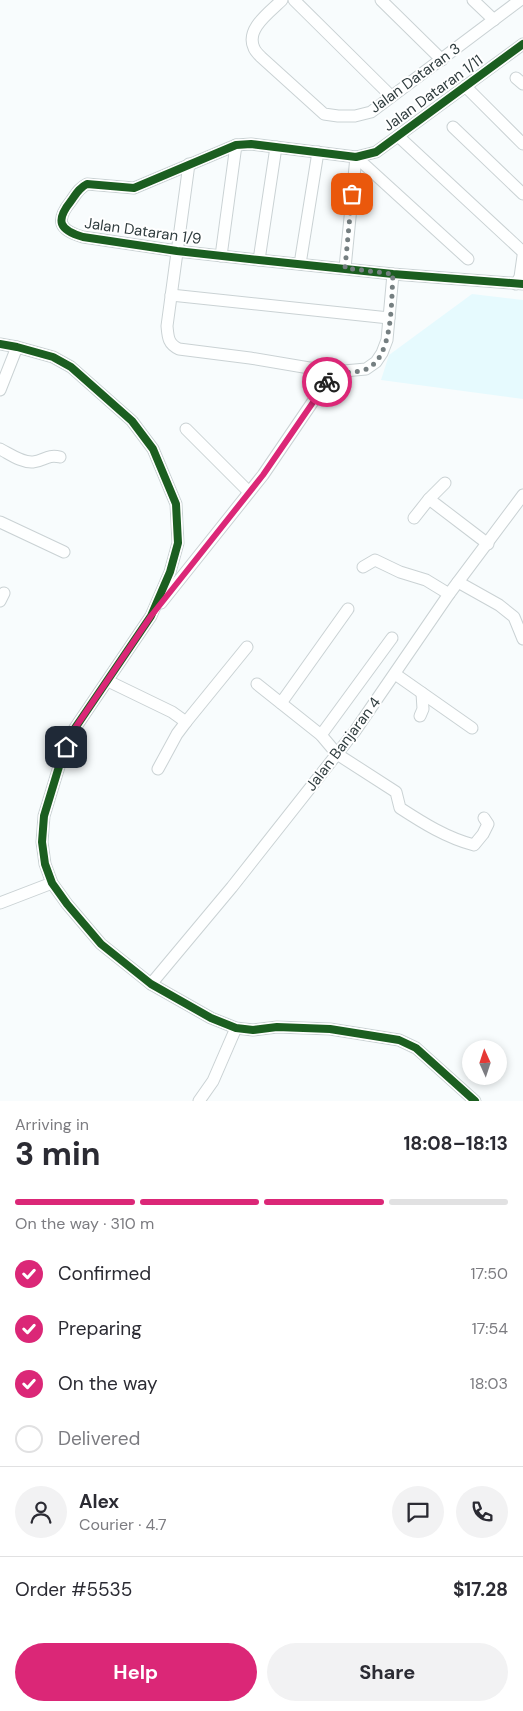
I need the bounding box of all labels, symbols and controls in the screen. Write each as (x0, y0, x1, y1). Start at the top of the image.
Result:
street label: Jalan Dataran 3 (366, 38, 464, 118)
street label: Jalan Dataran 1/11 (379, 50, 487, 136)
pin (331, 173, 373, 215)
icon: bag (338, 180, 366, 208)
street label: Jalan Dataran 1/9 (83, 213, 203, 249)
courier (302, 357, 352, 407)
icon: bike (313, 368, 341, 396)
street label: Jalan Banjaran 4 (301, 693, 385, 795)
pin (45, 726, 87, 768)
icon: home (52, 733, 80, 761)
north arrow (462, 1040, 508, 1085)
map controls (462, 1040, 507, 1085)
text: Arriving in (15, 1114, 89, 1135)
text: 18:08–18:13 (403, 1131, 508, 1156)
text: 3 min (15, 1133, 100, 1175)
text: On the way · 310 m (15, 1213, 154, 1234)
icon: check (15, 1260, 43, 1288)
text: Confirmed (58, 1261, 151, 1286)
text: 17:50 (471, 1263, 508, 1284)
icon: check (15, 1315, 43, 1343)
text: Preparing (58, 1316, 142, 1341)
text: 17:54 (472, 1318, 508, 1339)
icon: check (15, 1370, 43, 1398)
text: On the way (58, 1371, 158, 1396)
text: 18:03 (470, 1373, 508, 1394)
text: Delivered (58, 1426, 140, 1451)
button: person (15, 1486, 67, 1538)
button: chat (392, 1486, 444, 1538)
button: phone (456, 1486, 508, 1538)
text: Alex (79, 1489, 119, 1514)
text: Courier · 4.7 (79, 1514, 167, 1535)
text: Order #5535 (15, 1577, 132, 1602)
text: $17.28 (453, 1577, 508, 1602)
button: Help (15, 1643, 257, 1701)
button: Share (267, 1643, 508, 1701)

